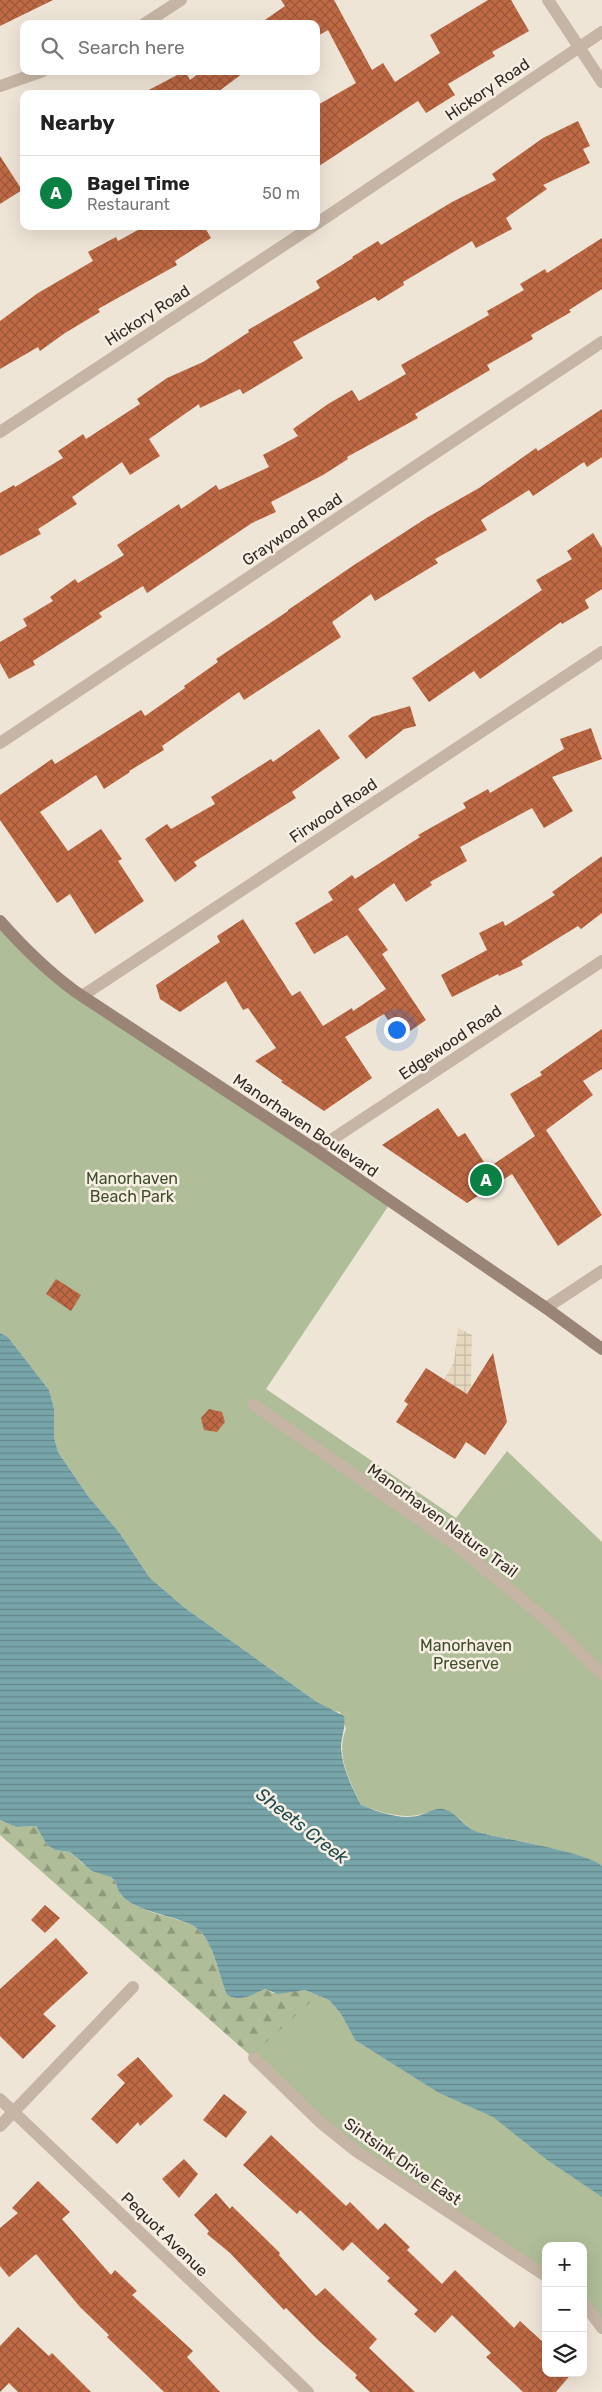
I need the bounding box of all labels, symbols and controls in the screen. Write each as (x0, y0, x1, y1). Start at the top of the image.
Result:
search box (20, 20, 320, 75)
icon: search (38, 34, 66, 62)
text: Search here (78, 36, 185, 59)
street label: Hickory Road (442, 54, 533, 125)
text: Nearby (40, 110, 115, 135)
text: Bagel Time (87, 172, 190, 195)
text: A (50, 184, 62, 203)
text: 50 m (262, 184, 300, 203)
text: Restaurant (87, 195, 170, 214)
street label: Hickory Road (101, 281, 193, 350)
street label: Graywood Road (239, 489, 346, 570)
street label: Firwood Road (286, 774, 381, 847)
street label: Edgewood Road (395, 1001, 505, 1084)
your location (384, 1017, 410, 1043)
street label: Manorhaven Boulevard (230, 1070, 382, 1181)
pin: A (470, 1161, 502, 1199)
park label: Manorhaven Beach Park (86, 1169, 178, 1206)
street label: Manorhaven Nature Trail (364, 1460, 521, 1581)
park label: Manorhaven Preserve (420, 1636, 512, 1673)
water label: Sheets Creek (252, 1783, 353, 1869)
street label: Sintsink Drive East (340, 2114, 465, 2209)
street label: Pequot Avenue (117, 2188, 212, 2281)
map controls (542, 2242, 587, 2377)
button: + (542, 2242, 587, 2287)
button: − (542, 2287, 587, 2332)
button: layers (542, 2332, 587, 2377)

